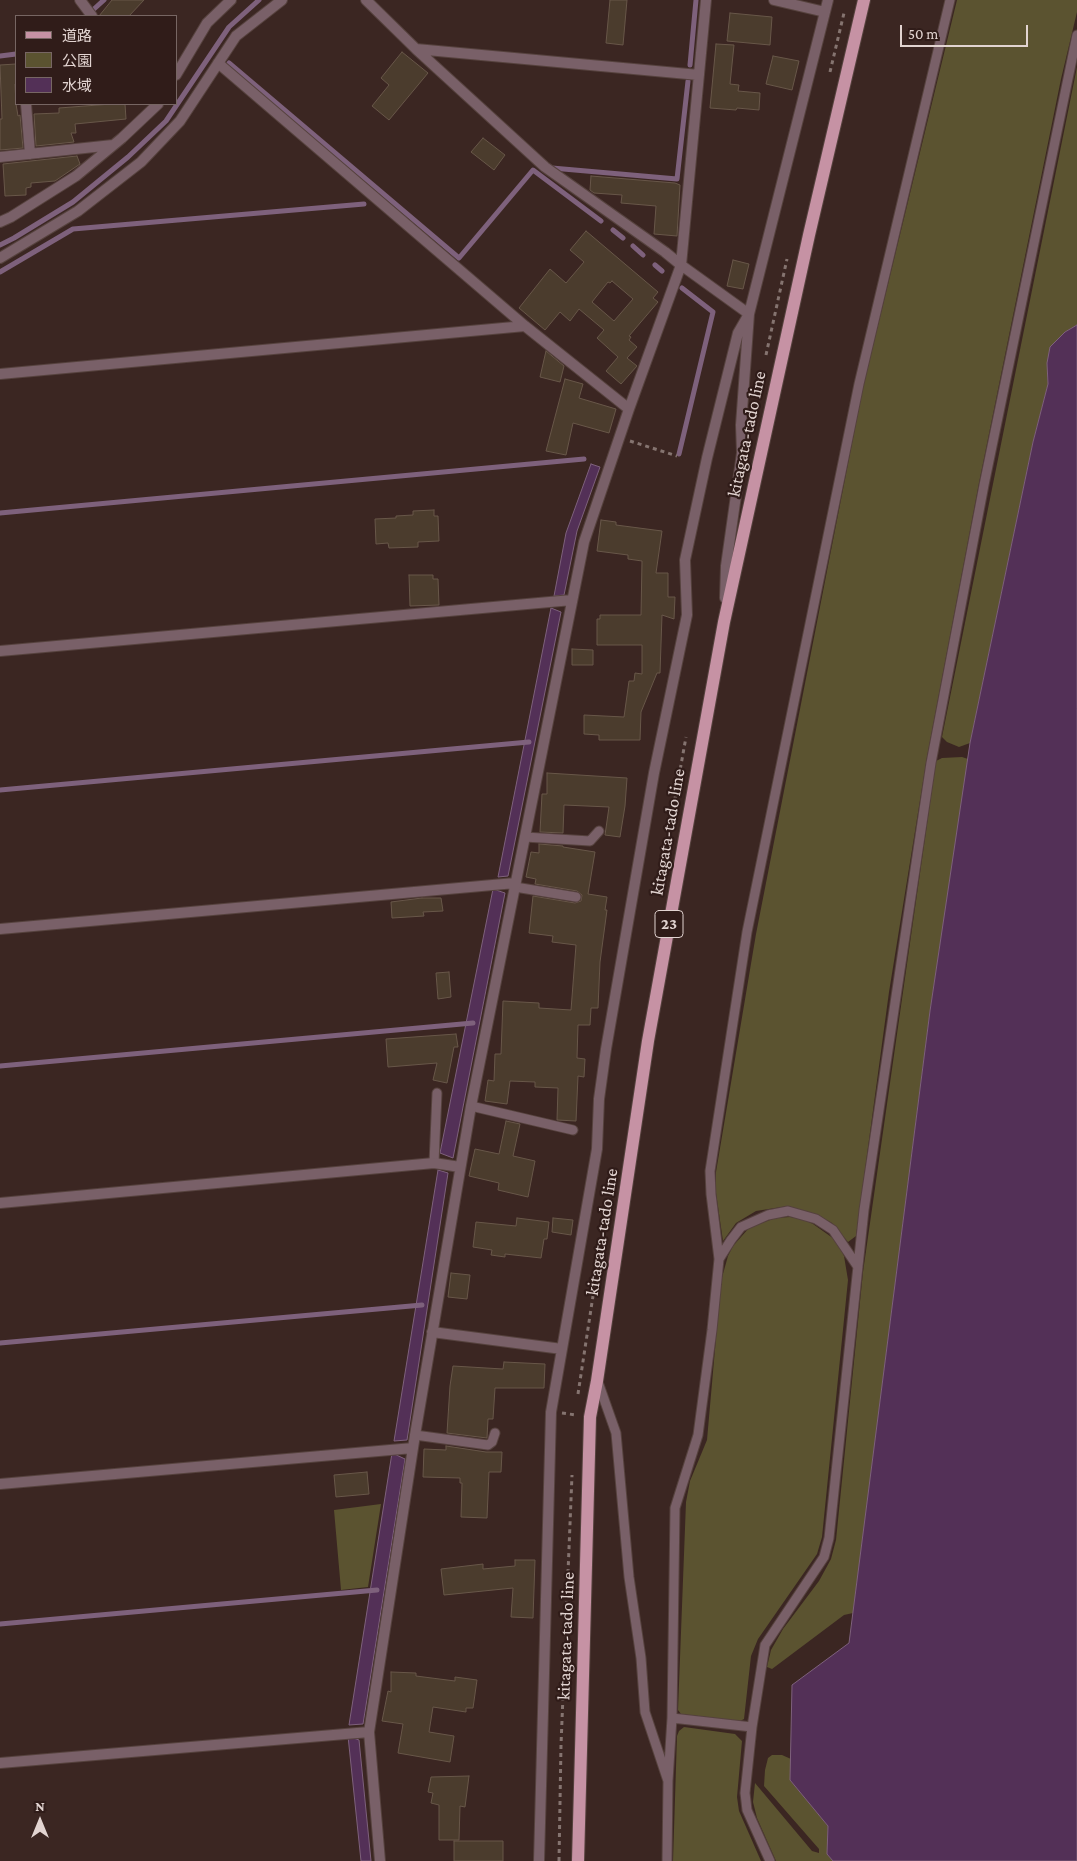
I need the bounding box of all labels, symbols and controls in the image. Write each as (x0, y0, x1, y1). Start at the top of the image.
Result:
legend (15, 15, 178, 105)
scale bar (902, 15, 1030, 47)
text: 50 m (908, 26, 938, 42)
text: 道路 (62, 28, 92, 44)
text: 公園 (62, 53, 92, 69)
text: 水域 (62, 78, 92, 94)
street label: kitagata-tado line (723, 369, 771, 499)
street label: kitagata-tado line (646, 767, 690, 897)
road number: 23 (655, 911, 683, 938)
street label: kitagata-tado line (581, 1167, 623, 1297)
street label: kitagata-tado line (553, 1572, 579, 1700)
north arrow (15, 1796, 65, 1846)
text: N (35, 1798, 45, 1814)

